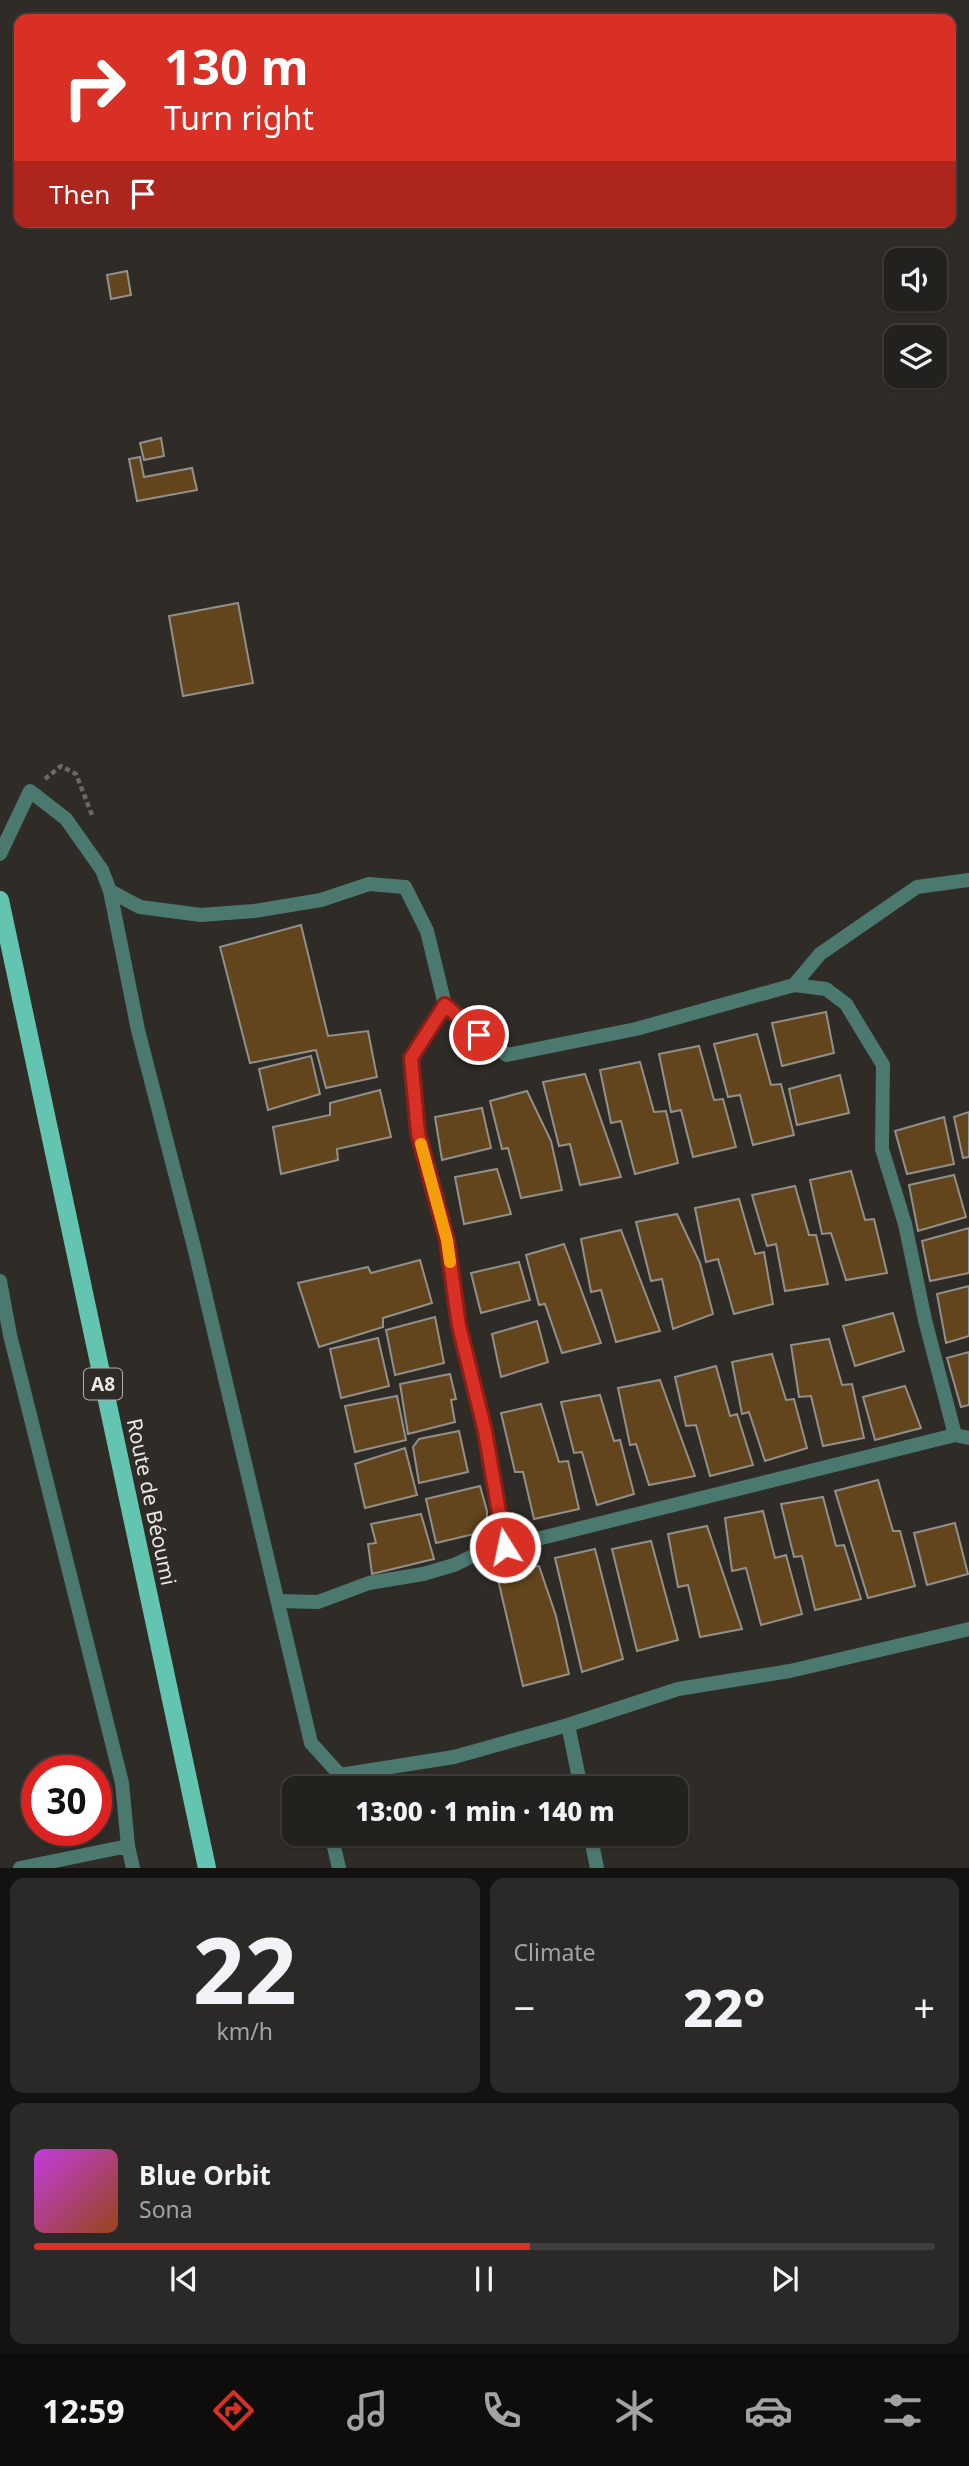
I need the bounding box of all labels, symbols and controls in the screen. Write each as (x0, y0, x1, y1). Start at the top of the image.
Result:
text: 130 m (164, 33, 309, 99)
icon: right (49, 42, 140, 133)
text: Turn right (164, 96, 314, 139)
icon: arrive (124, 175, 162, 213)
text: Then (49, 176, 110, 212)
map controls (884, 248, 947, 388)
button: sound (884, 248, 947, 311)
button: layers (884, 325, 947, 388)
pin (449, 1005, 509, 1065)
icon: arrive (460, 1016, 498, 1054)
road number: A8 (84, 1368, 122, 1400)
street label: Route de Béoumi (121, 1416, 183, 1588)
position arrow (468, 1510, 542, 1584)
speed limit sign: 30 (21, 1755, 112, 1846)
text: 13:00 · 1 min · 140 m (355, 1793, 615, 1829)
text: 22 (193, 1907, 297, 2031)
text: Climate (514, 1936, 596, 1968)
text: 22° (683, 1971, 765, 2042)
text: − (514, 1981, 535, 2033)
text: + (913, 1981, 935, 2033)
text: km/h (216, 2015, 273, 2047)
text: Blue Orbit (139, 2157, 271, 2193)
text: Sona (139, 2193, 193, 2225)
icon: previous (165, 2260, 203, 2298)
icon: pause (465, 2260, 503, 2298)
icon: next (766, 2260, 804, 2298)
icon: directions (209, 2386, 258, 2435)
icon: music (343, 2386, 392, 2435)
icon: phone (477, 2386, 526, 2435)
icon: climate (610, 2386, 659, 2435)
icon: car (744, 2386, 793, 2435)
icon: filters (878, 2386, 927, 2435)
text: 12:59 (42, 2389, 125, 2432)

